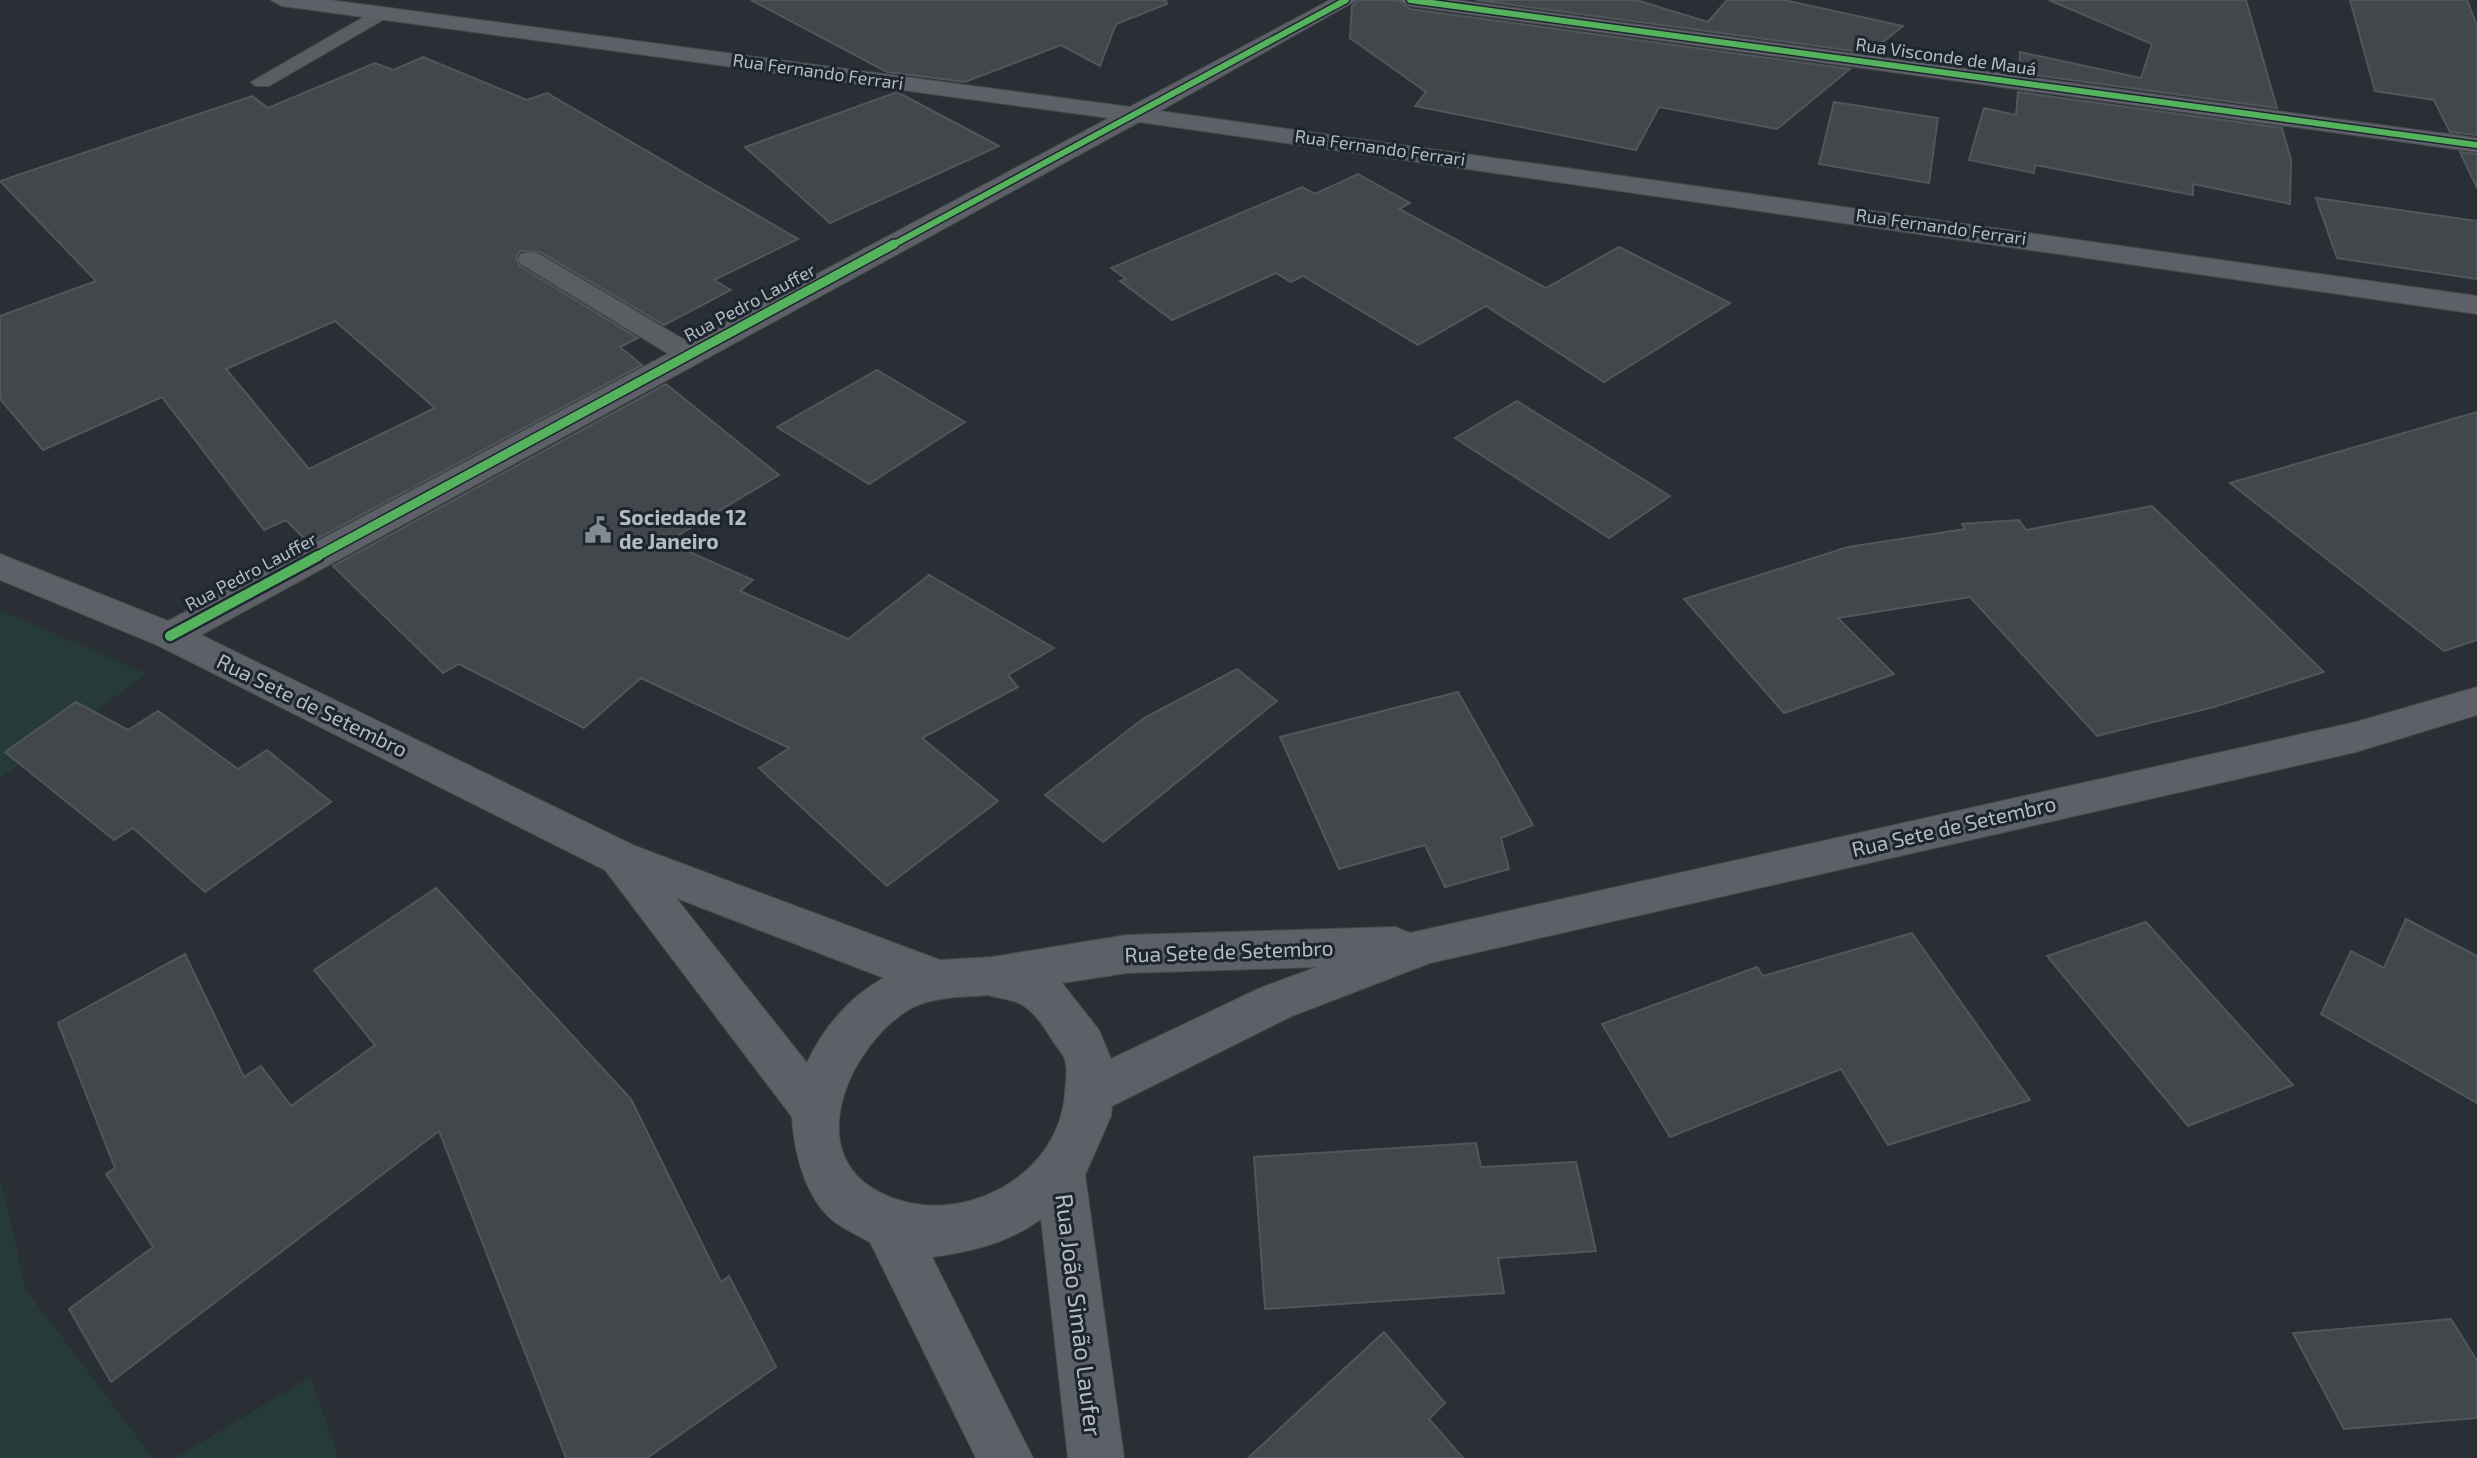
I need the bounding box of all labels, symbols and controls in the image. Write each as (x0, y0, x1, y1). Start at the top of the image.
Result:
street label: Rua Visconde de Mauá (1854, 32, 2038, 80)
street label: Rua Fernando Ferrari (731, 48, 905, 94)
street label: Rua Fernando Ferrari (1293, 124, 1467, 170)
street label: Rua Fernando Ferrari (1854, 203, 2028, 249)
street label: Rua Pedro Lauffer (680, 258, 819, 346)
place label: Sociedade 12 de Janeiro (619, 504, 747, 553)
public building icon: Sociedade 12 de Janeiro (583, 515, 613, 545)
street label: Rua Pedro Lauffer (181, 527, 320, 615)
street label: Rua Sete de Setembro (213, 648, 412, 762)
street label: Rua Sete de Setembro (1849, 790, 2058, 861)
street label: Rua Sete de Setembro (1124, 934, 1334, 967)
street label: Rua João Simão Laufer (1050, 1192, 1109, 1438)

